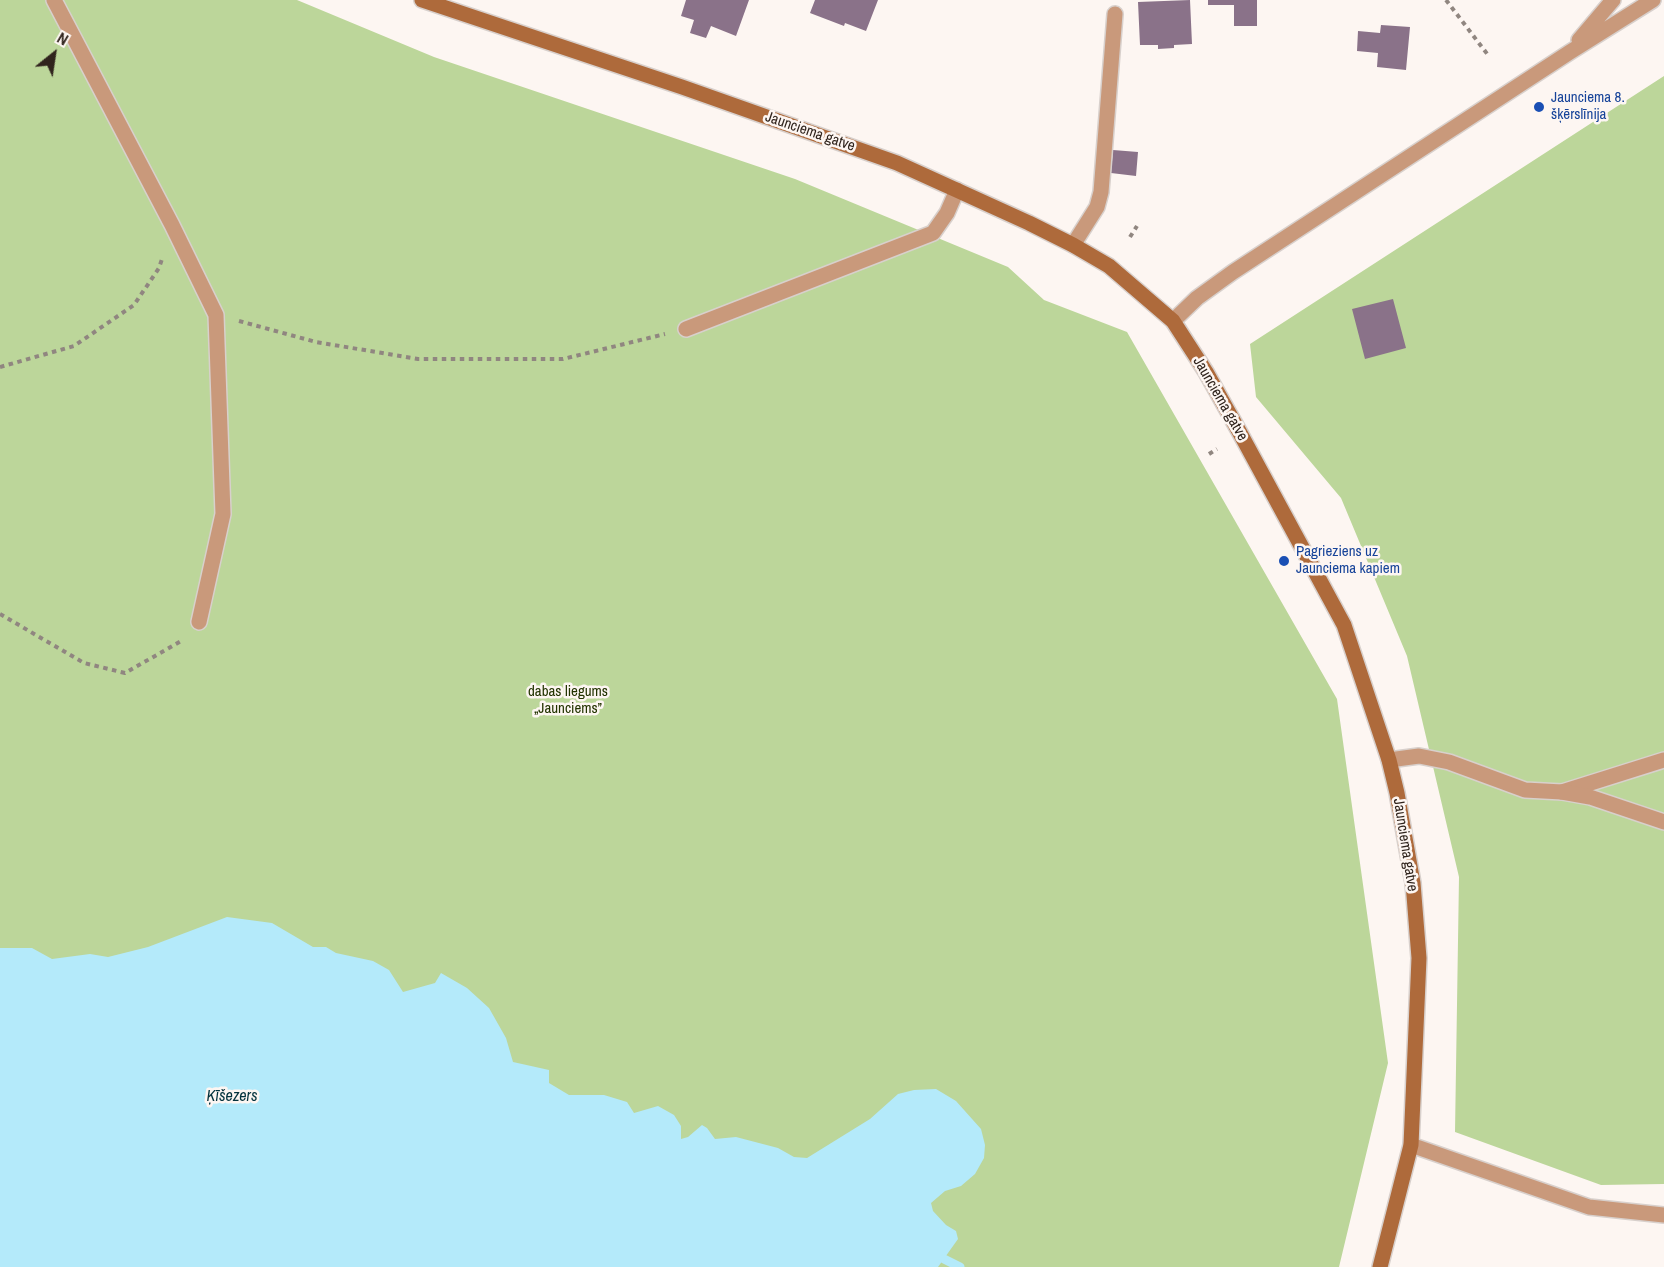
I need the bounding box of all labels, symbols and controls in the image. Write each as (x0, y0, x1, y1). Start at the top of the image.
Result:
north arrow (24, 24, 84, 84)
text: N (53, 27, 73, 50)
place label: Jaunciema 8. šķērslīnija (1551, 89, 1625, 124)
marker: Jaunciema 8. šķērslīnija (1532, 100, 1546, 114)
street label: Jaunciema gatve (763, 108, 857, 156)
street label: Jaunciema gatve (1189, 354, 1251, 444)
place label: Pagrieziens uz Jaunciema kapiem (1296, 543, 1400, 578)
marker: Pagrieziens uz Jaunciema kapiem (1277, 554, 1291, 568)
park label: dabas liegums „Jaunciems” (528, 683, 608, 718)
street label: Jaunciema gatve (1389, 797, 1421, 893)
water label: Ķīšezers (206, 1087, 258, 1107)

